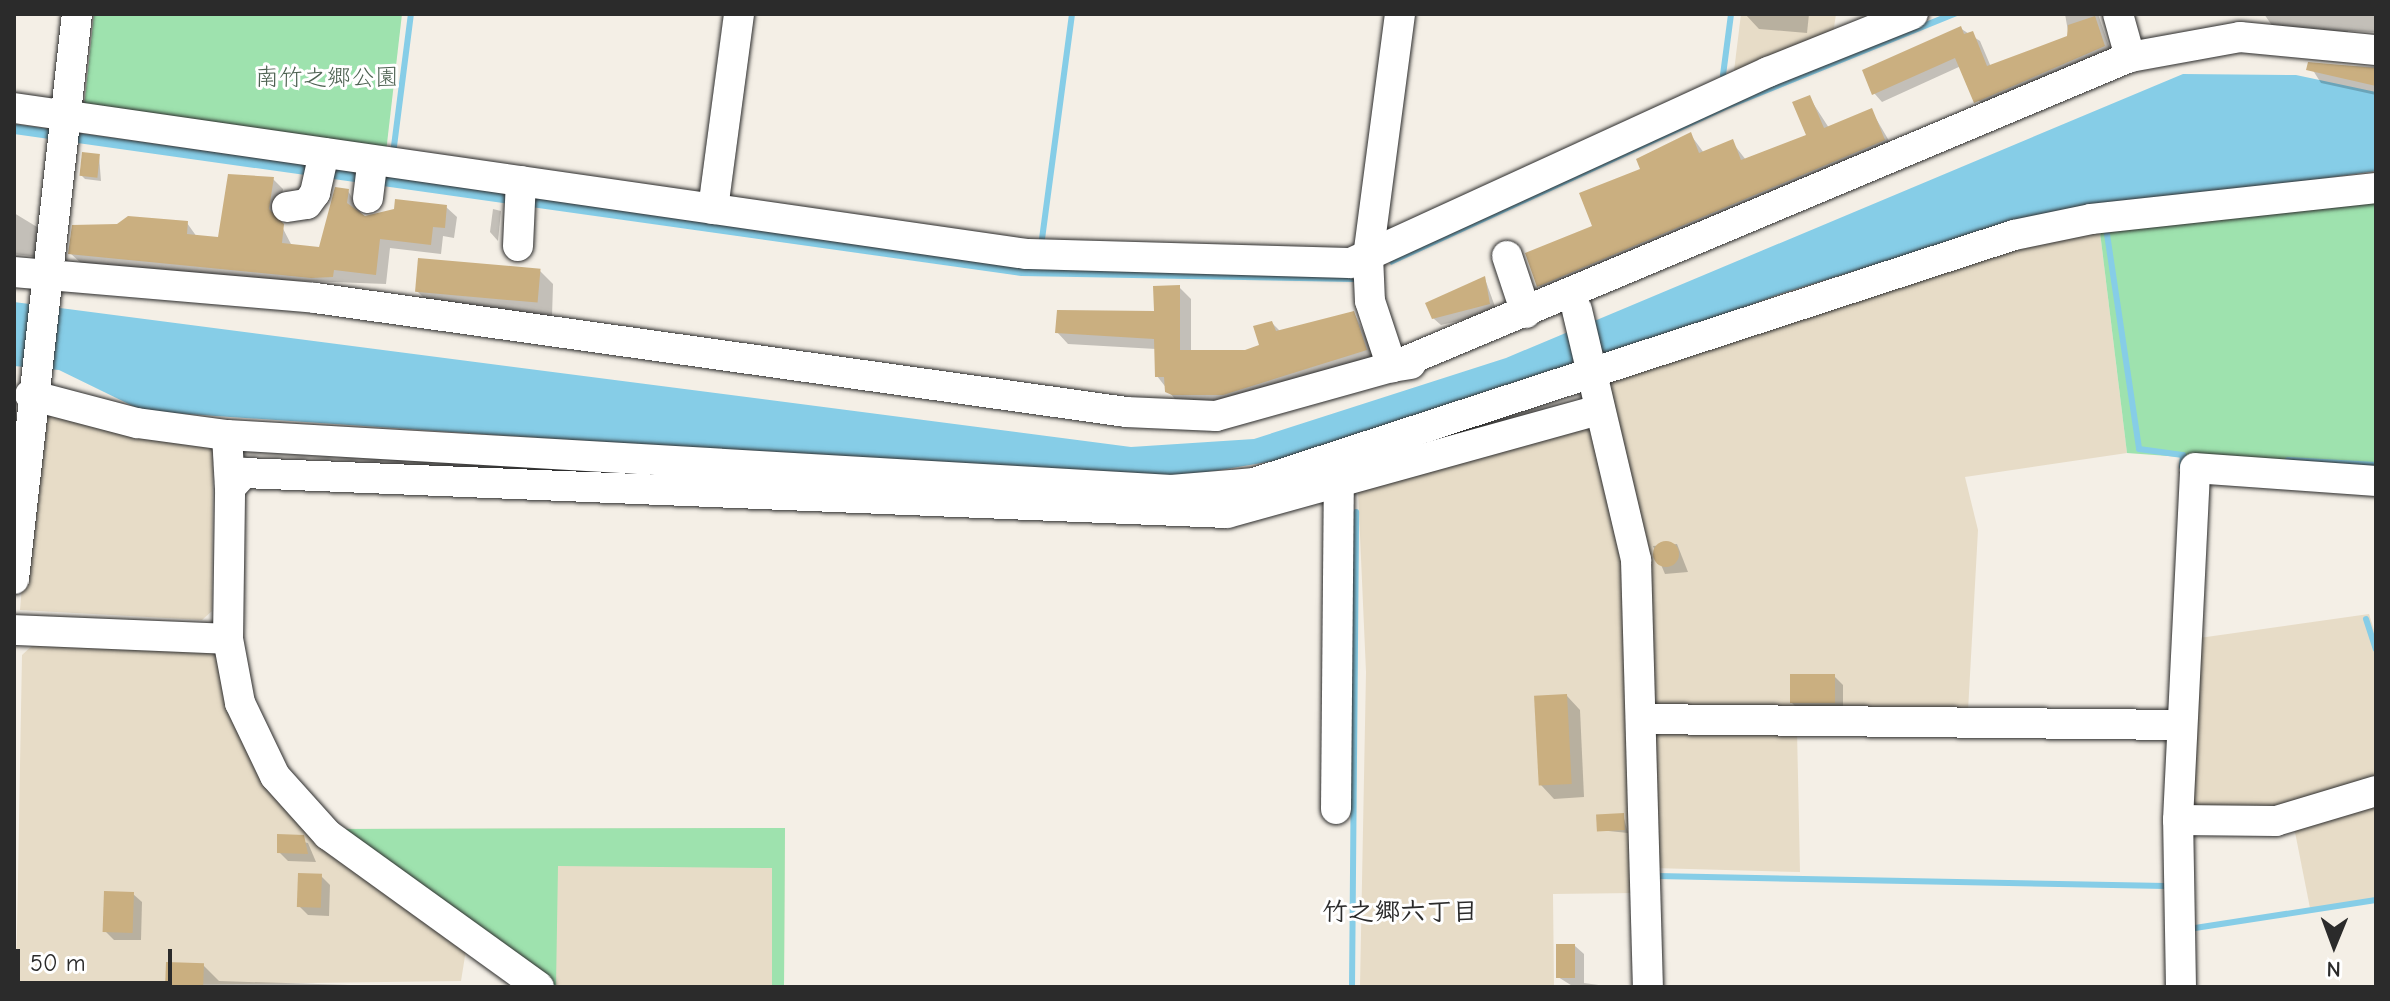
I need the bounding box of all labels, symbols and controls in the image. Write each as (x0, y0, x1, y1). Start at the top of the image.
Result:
park label: 南竹之郷公園 (255, 64, 399, 92)
district label: 竹之郷六丁目 (1322, 897, 1478, 929)
north arrow (2294, 905, 2374, 985)
scale bar (20, 933, 176, 983)
text: 50 m (30, 949, 86, 977)
text: N (2326, 956, 2341, 982)

